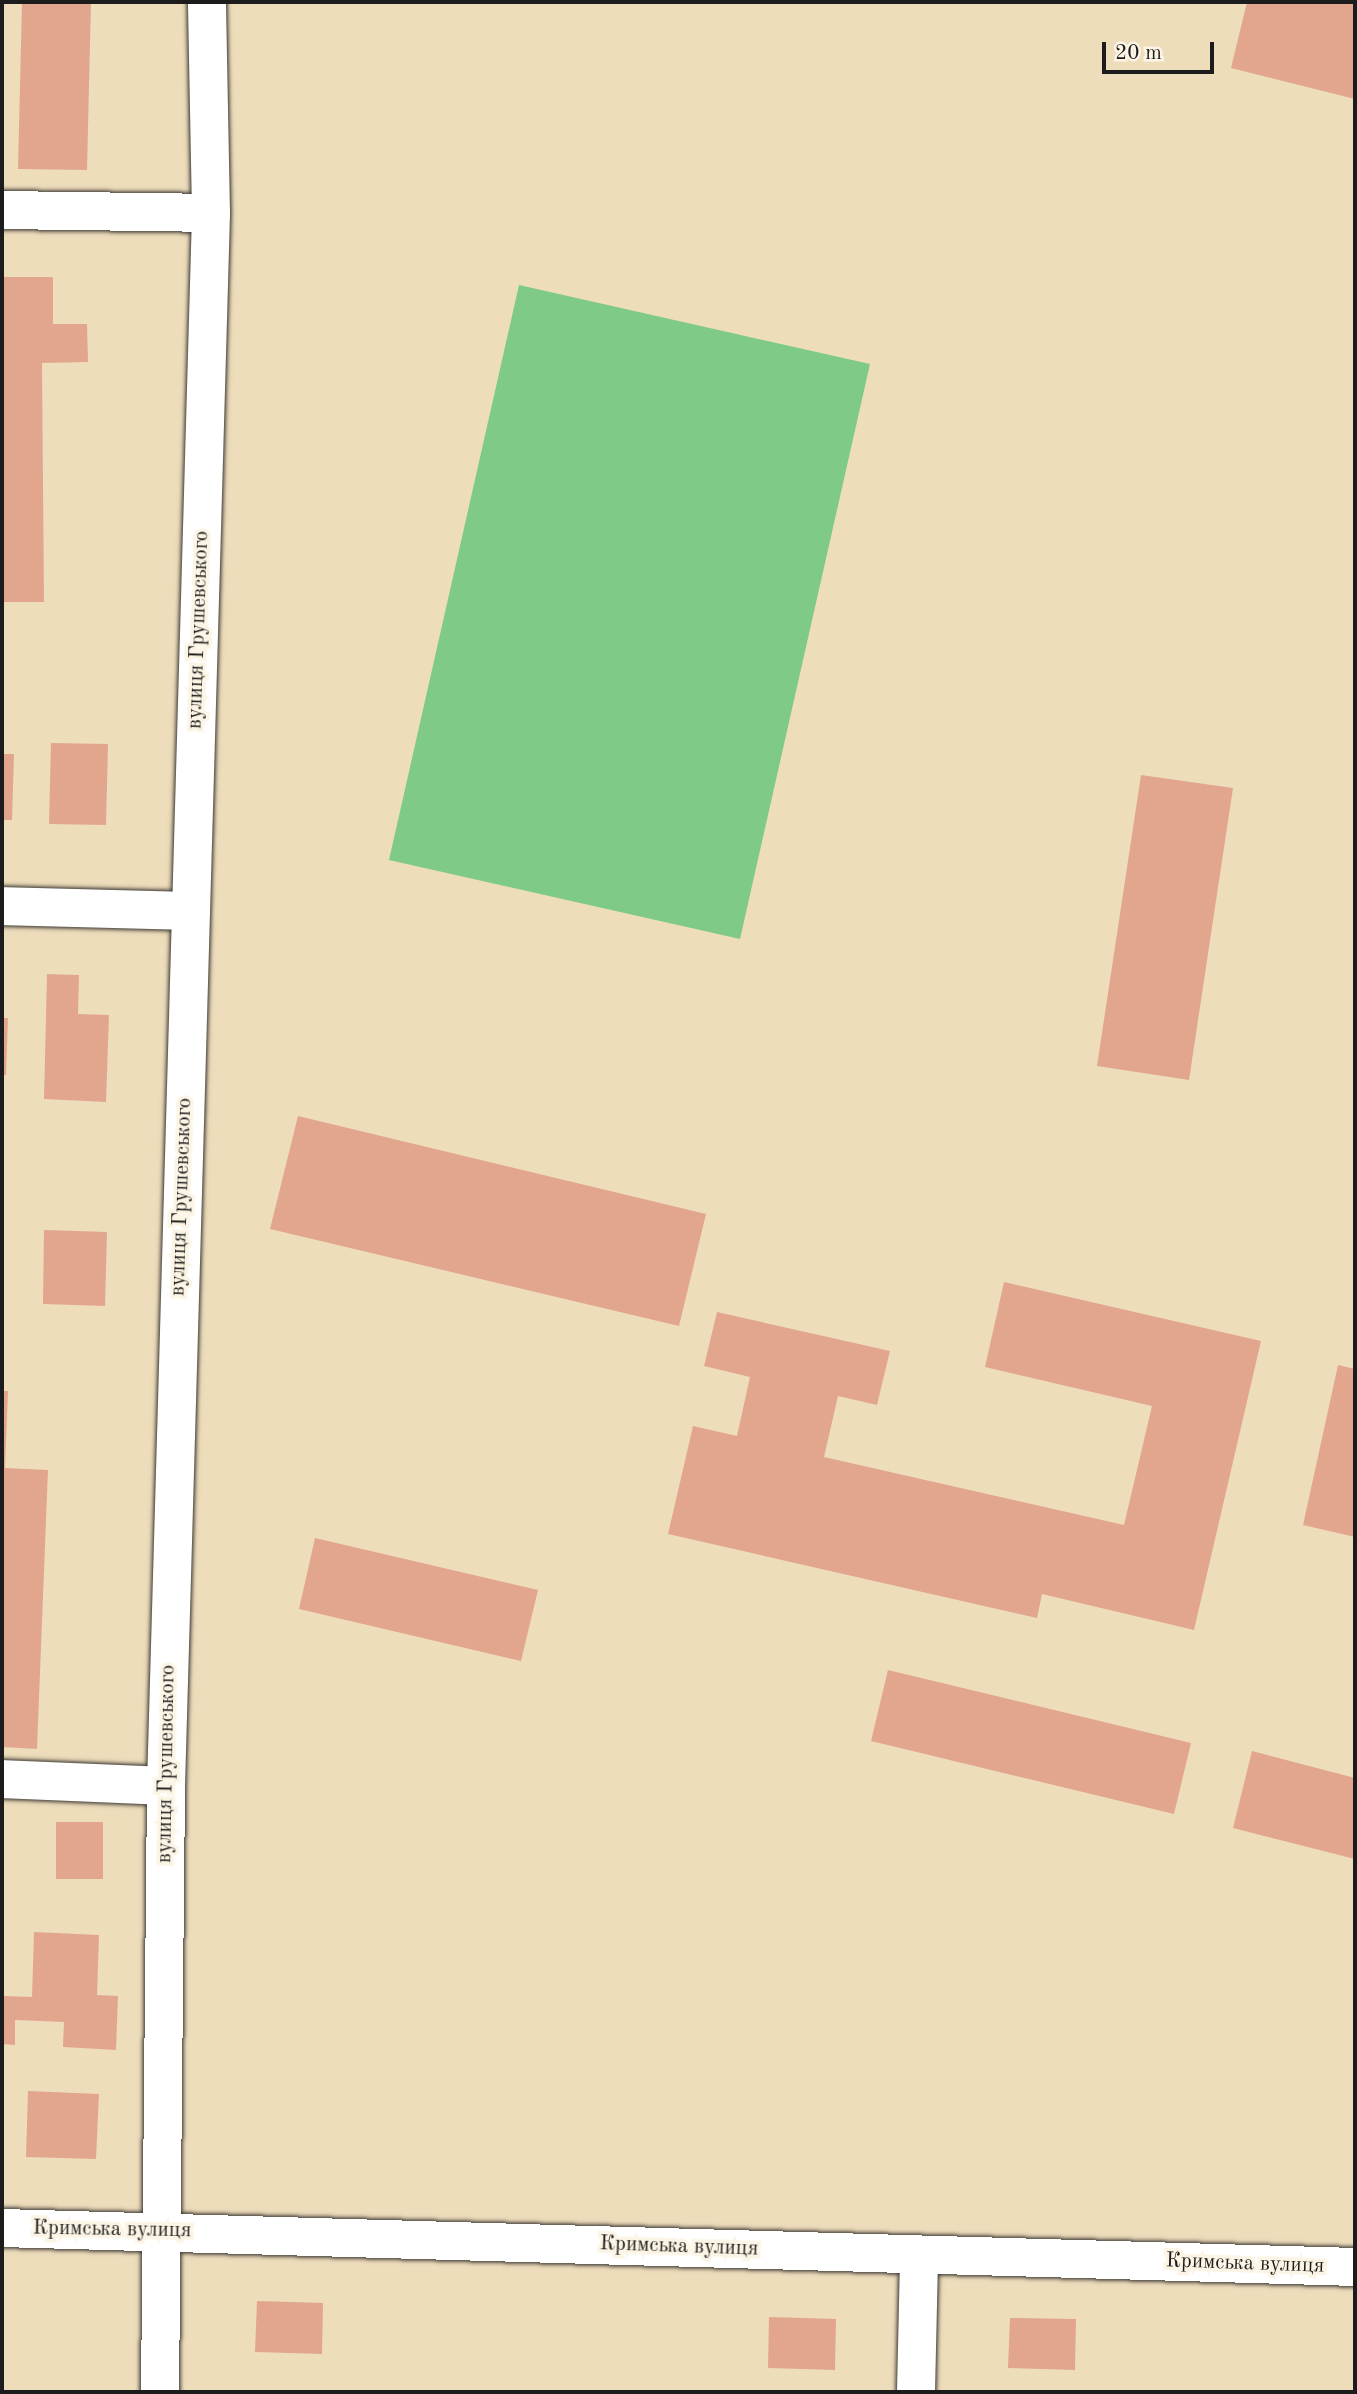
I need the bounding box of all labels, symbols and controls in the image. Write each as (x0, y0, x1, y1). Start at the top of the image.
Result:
scale bar (1105, 28, 1217, 72)
text: 20 m (1115, 43, 1162, 64)
street label: вулиця Грушевського (183, 530, 215, 730)
street label: вулиця Грушевського (166, 1097, 198, 1297)
street label: вулиця Грушевського (153, 1665, 181, 1863)
street label: Кримська вулиця (33, 2216, 191, 2244)
street label: Кримська вулиця (599, 2232, 759, 2262)
street label: Кримська вулиця (1165, 2249, 1325, 2279)

